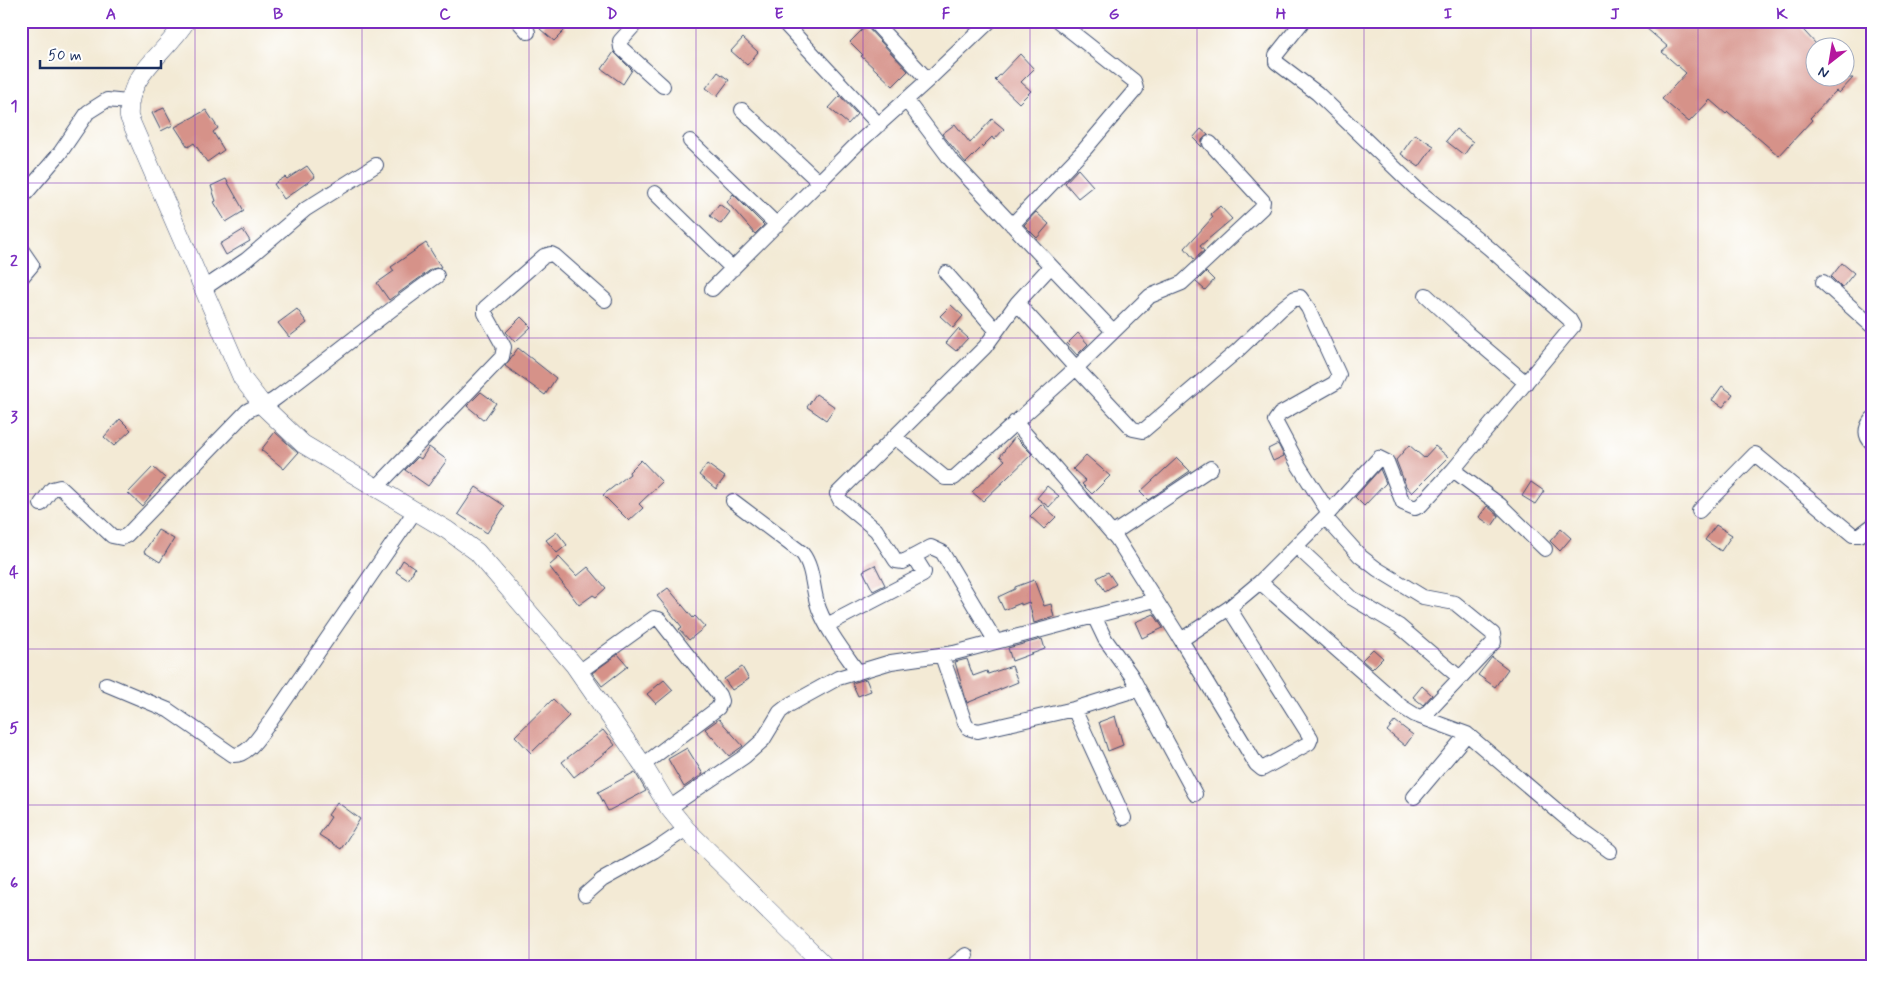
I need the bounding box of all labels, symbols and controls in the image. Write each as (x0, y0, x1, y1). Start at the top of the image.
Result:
text: A (106, 4, 116, 25)
text: B (273, 4, 283, 25)
text: C (439, 4, 451, 25)
text: D (606, 4, 618, 25)
text: E (774, 4, 784, 25)
text: F (942, 4, 951, 25)
text: G (1109, 4, 1120, 25)
text: H (1276, 4, 1287, 25)
text: I (1444, 4, 1453, 25)
text: J (1610, 4, 1620, 25)
text: K (1776, 4, 1788, 25)
scale bar (40, 38, 161, 70)
north arrow (1806, 38, 1856, 88)
text: 50 m (48, 46, 82, 66)
text: N (1815, 62, 1832, 82)
text: 1 (10, 96, 18, 117)
text: 2 (10, 251, 18, 272)
text: 3 (10, 407, 18, 428)
text: 4 (9, 562, 19, 583)
text: 5 (9, 718, 19, 739)
text: 6 (10, 873, 18, 894)

